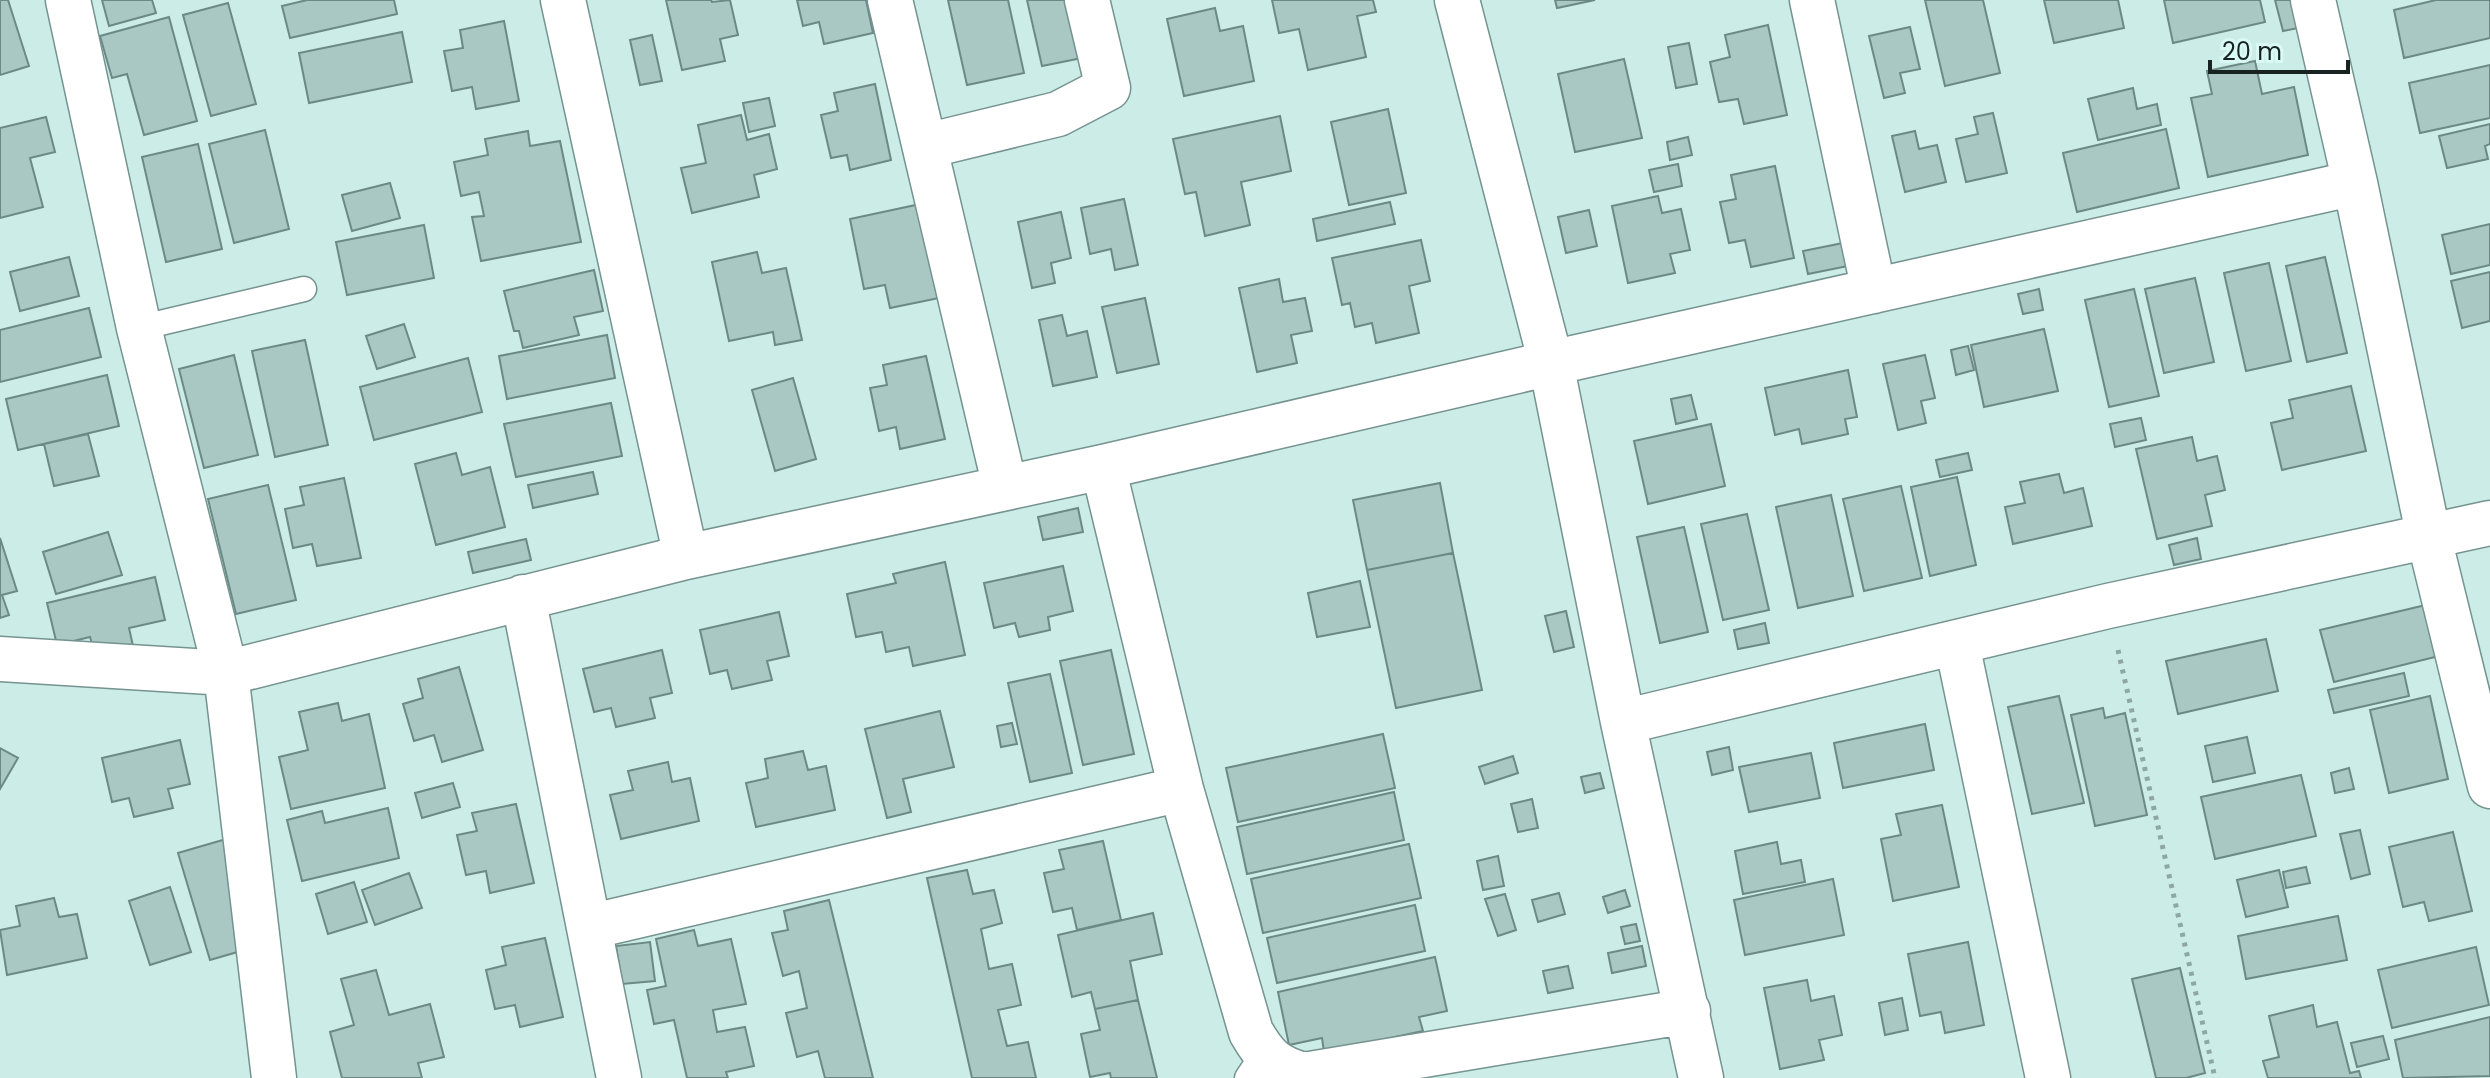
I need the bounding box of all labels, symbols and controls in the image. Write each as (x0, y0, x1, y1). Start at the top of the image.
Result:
scale bar (2210, 24, 2348, 74)
text: 20 m (2222, 35, 2282, 68)

